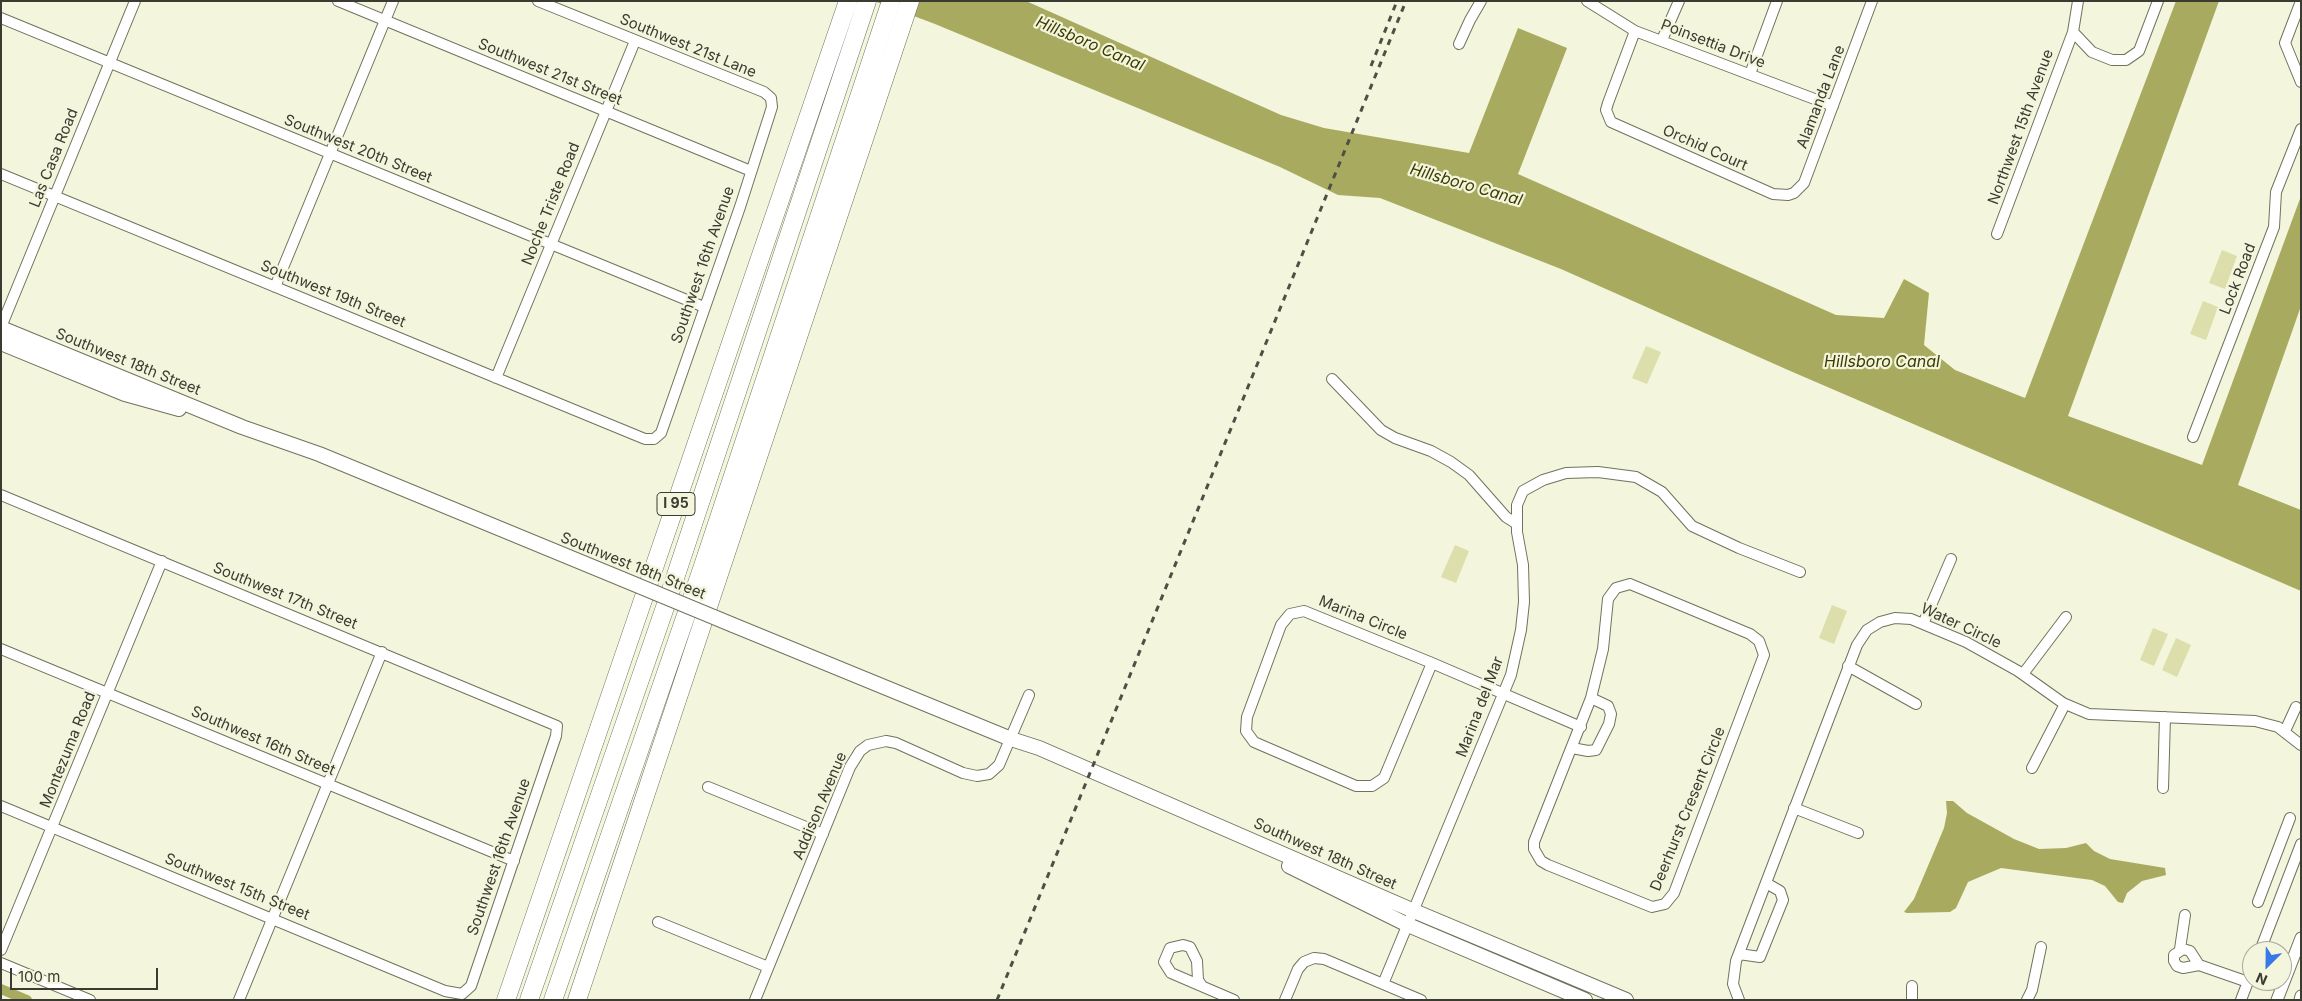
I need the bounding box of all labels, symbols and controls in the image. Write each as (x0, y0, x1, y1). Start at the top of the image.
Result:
street label: Southwest 21st Lane (617, 10, 759, 82)
water label: Hillsboro Canal (1033, 13, 1147, 75)
street label: Poinsettia Drive (1658, 16, 1768, 72)
street label: Southwest 21st Street (475, 35, 625, 109)
street label: Alamanda Lane (1793, 43, 1849, 151)
street label: Northwest 15th Avenue (1985, 47, 2057, 207)
street label: Las Casa Road (26, 106, 82, 210)
street label: Southwest 20th Street (281, 111, 435, 187)
street label: Orchid Court (1660, 121, 1750, 175)
street label: Noche Triste Road (518, 140, 584, 268)
water label: Hillsboro Canal (1408, 160, 1524, 210)
street label: Southwest 16th Avenue (668, 184, 738, 346)
street label: Lock Road (2216, 241, 2260, 317)
street label: Southwest 19th Street (258, 257, 408, 331)
street label: Southwest 18th Street (53, 325, 203, 399)
water label: Hillsboro Canal (1824, 352, 1940, 372)
road number: I 95 (657, 492, 695, 516)
street label: Southwest 18th Street (558, 529, 708, 603)
street label: Southwest 17th Street (210, 559, 360, 633)
street label: Marina Circle (1316, 592, 1410, 644)
street label: Water Circle (1918, 600, 2004, 652)
street label: Marina del Mar (1453, 654, 1507, 760)
street label: Montezuma Road (36, 689, 100, 811)
street label: Southwest 16th Street (188, 702, 338, 780)
street label: Deerhurst Cresent Circle (1647, 724, 1729, 894)
street label: Addison Avenue (789, 750, 851, 862)
street label: Southwest 16th Avenue (464, 776, 534, 938)
street label: Southwest 18th Street (1251, 814, 1399, 894)
street label: Southwest 15th Street (162, 850, 312, 924)
north arrow (2242, 941, 2292, 991)
scale bar (12, 958, 160, 990)
text: 100 m (18, 967, 60, 986)
text: N (2253, 969, 2270, 989)

